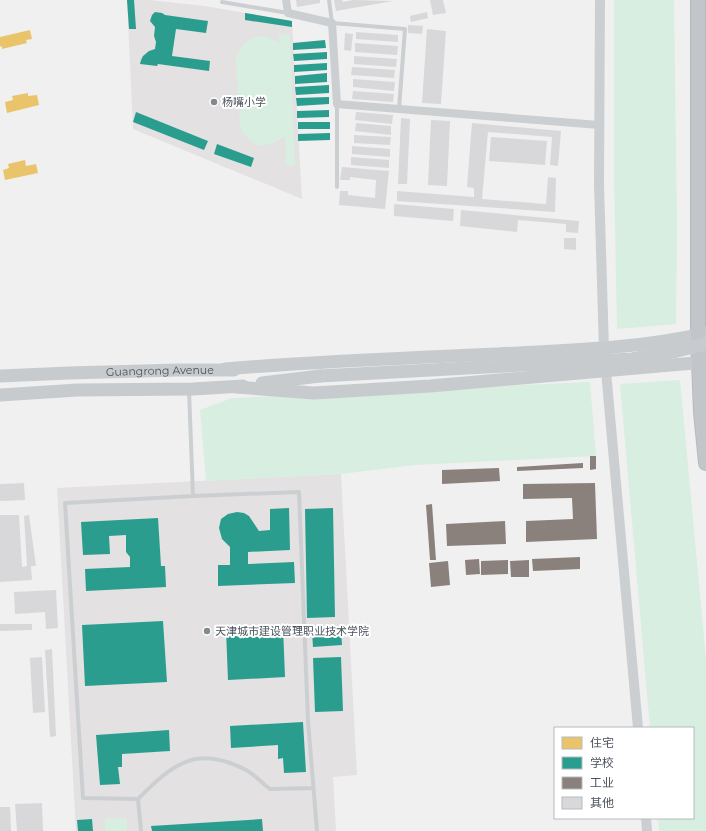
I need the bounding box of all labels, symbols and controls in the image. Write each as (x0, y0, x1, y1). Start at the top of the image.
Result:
place label: 杨嘴小学 (222, 95, 266, 109)
marker: 杨嘴小学 (209, 97, 219, 107)
street label: Guangrong Avenue (106, 363, 214, 379)
place label: 天津城市建设管理职业技术学院 (215, 624, 369, 638)
marker: 天津城市建设管理职业技术学院 (202, 626, 212, 636)
legend (554, 727, 694, 819)
text: 住宅 (590, 735, 614, 750)
text: 学校 (590, 755, 614, 770)
text: 工业 (590, 775, 614, 790)
text: 其他 (590, 795, 614, 810)

